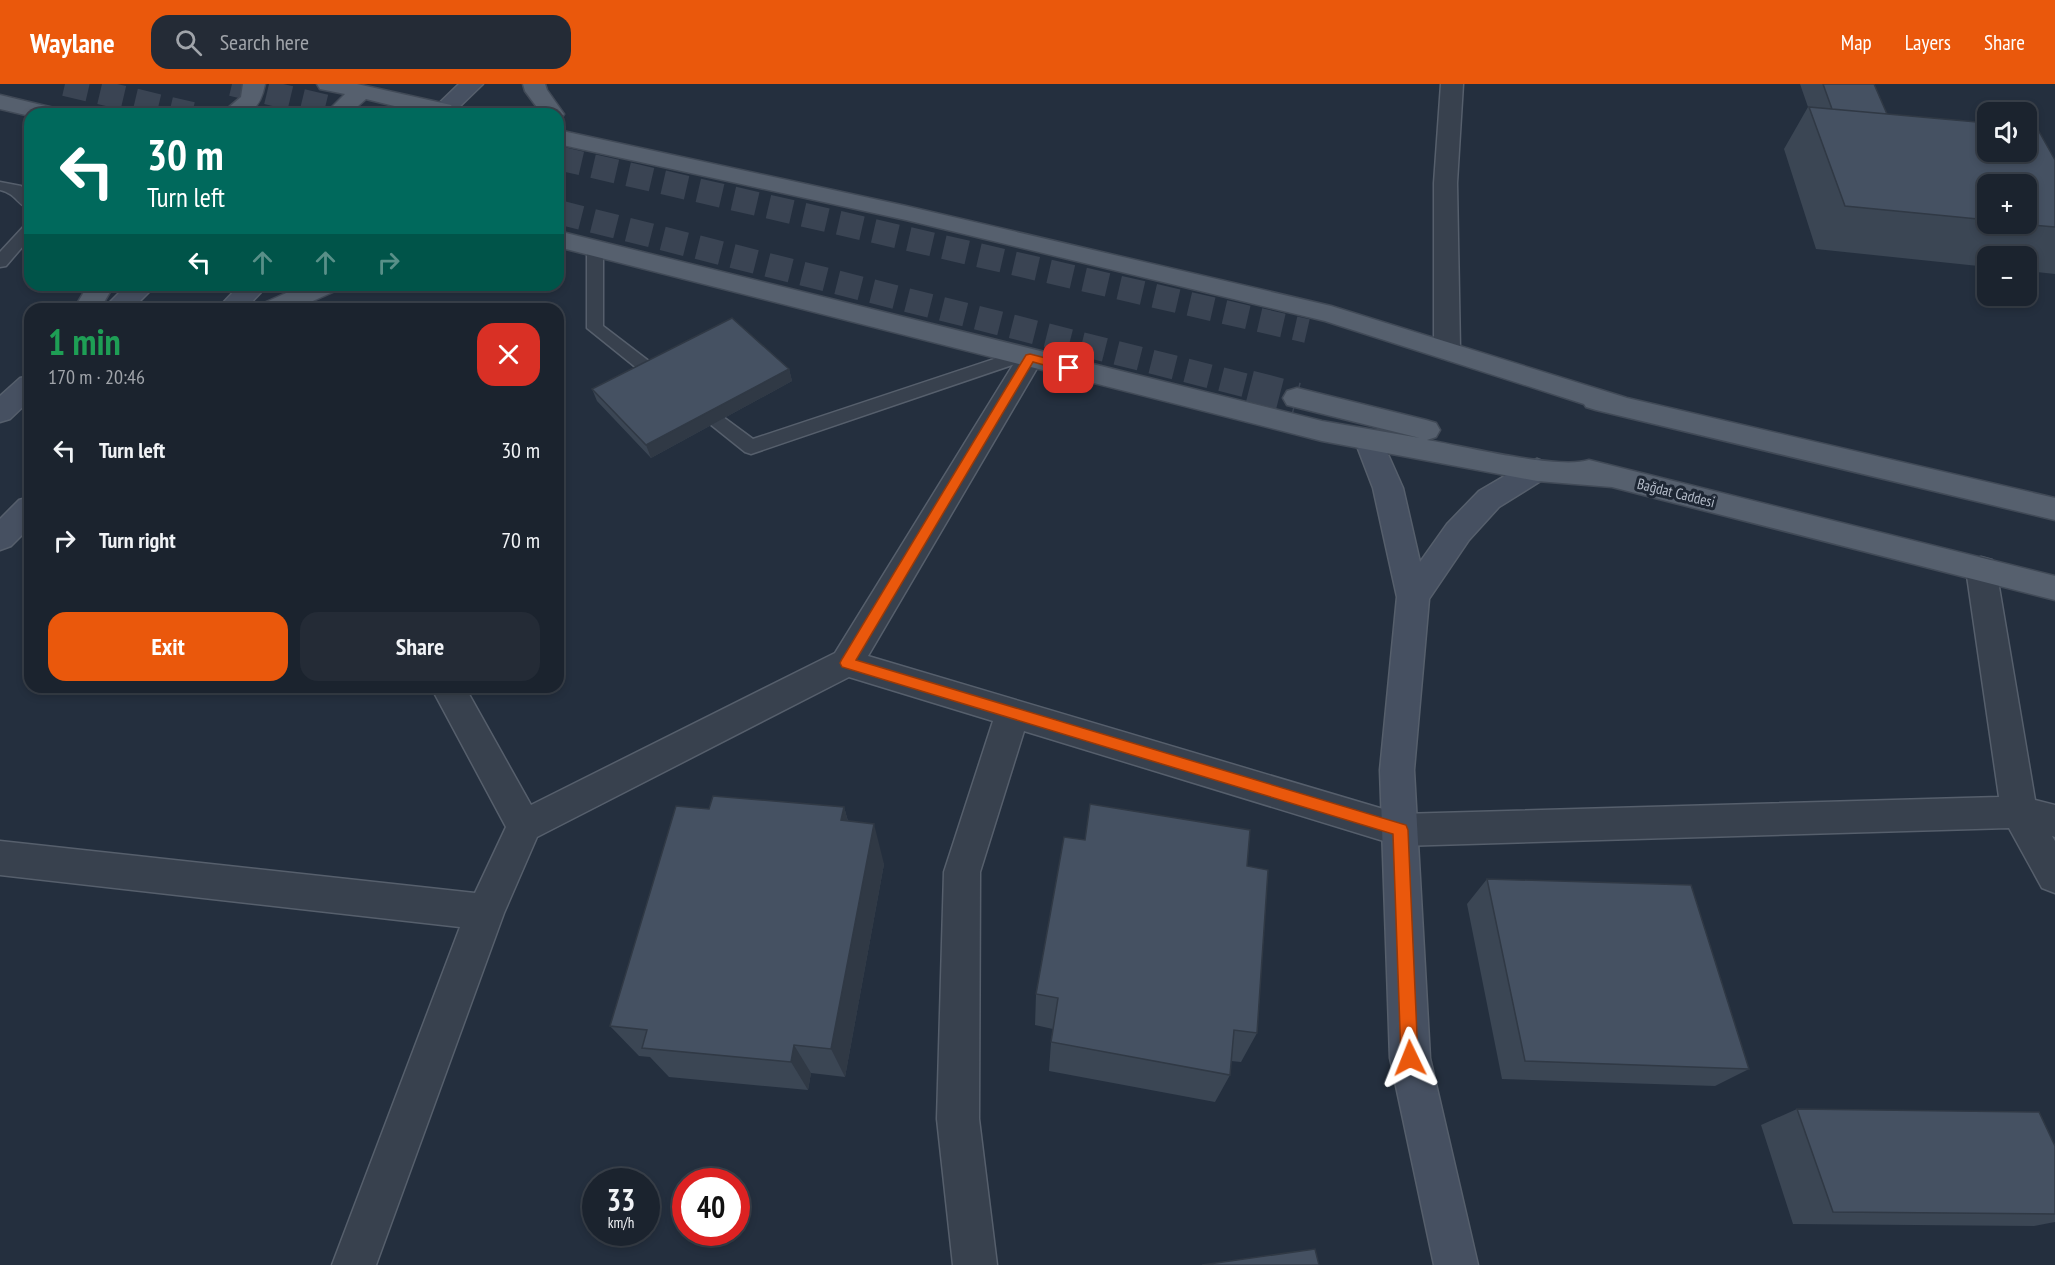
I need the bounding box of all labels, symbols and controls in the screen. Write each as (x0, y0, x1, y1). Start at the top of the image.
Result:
search box (151, 15, 571, 69)
text: Waylane (30, 24, 115, 61)
icon: search (172, 26, 205, 59)
text: Search here (220, 28, 309, 56)
text: Map (1841, 29, 1872, 56)
text: Layers (1905, 29, 1951, 56)
text: Share (1984, 29, 2025, 56)
map controls (1977, 102, 2037, 306)
button: sound (1977, 102, 2037, 162)
text: 30 m (147, 127, 224, 182)
icon: left (48, 132, 126, 210)
button: + (1977, 174, 2037, 234)
text: Turn left (147, 180, 225, 214)
icon: left (183, 246, 216, 279)
icon: ahead (246, 246, 279, 279)
icon: ahead (309, 246, 342, 279)
icon: right (372, 246, 405, 279)
button: − (1977, 246, 2037, 306)
text: 1 min (48, 318, 121, 365)
button: close (477, 323, 540, 386)
pin (1043, 342, 1094, 393)
icon: arrive (1052, 351, 1085, 384)
text: 170 m · 20:46 (48, 364, 145, 390)
icon: left (48, 434, 81, 467)
text: Turn left (99, 436, 165, 464)
text: 30 m (501, 436, 540, 464)
street label: Bağdat Caddesi (1635, 474, 1717, 511)
icon: right (48, 524, 81, 557)
text: Turn right (99, 526, 176, 554)
text: 70 m (501, 526, 540, 554)
button: Exit (48, 612, 288, 681)
button: Share (300, 612, 540, 681)
position arrow (1378, 1026, 1442, 1090)
speed limit sign: 40 (672, 1168, 750, 1246)
text: 33 (607, 1180, 635, 1219)
text: km/h (608, 1213, 634, 1232)

